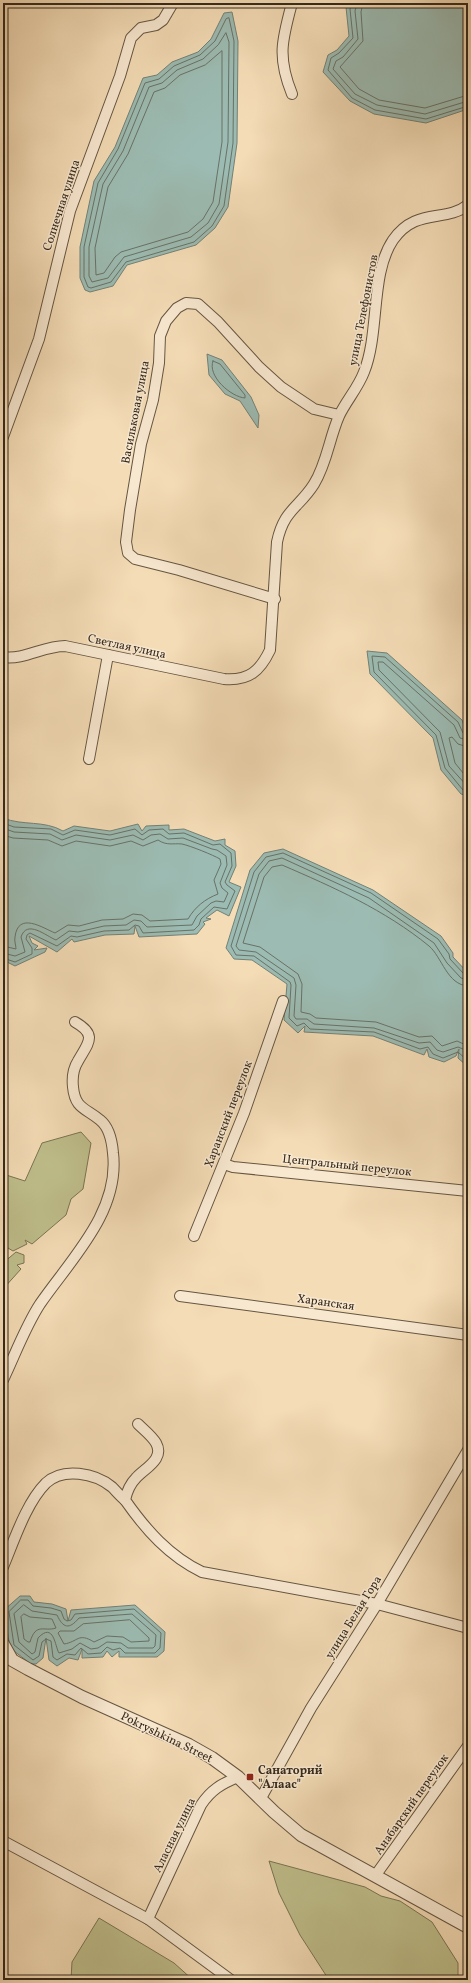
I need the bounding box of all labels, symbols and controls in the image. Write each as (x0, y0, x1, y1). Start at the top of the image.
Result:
street label: Солнечная улица (40, 158, 84, 253)
street label: улица Телефонистов (345, 253, 383, 367)
street label: Васильковая улица (118, 359, 154, 465)
street label: Светлая улица (86, 631, 167, 663)
street label: Харанский переулок (201, 1058, 257, 1170)
street label: Центральный переулок (282, 1151, 413, 1181)
street label: Харанская (296, 1291, 356, 1315)
street label: улица Белая Гора (322, 1573, 386, 1662)
street label: Pokryshkina Street (118, 1709, 215, 1767)
street label: Анабарский переулок (371, 1750, 453, 1858)
place label: Санаторий "Алаас" (258, 1763, 323, 1793)
marker: Санаторий "Алаас" (245, 1772, 255, 1782)
street label: Аласная улица (150, 1795, 200, 1875)

